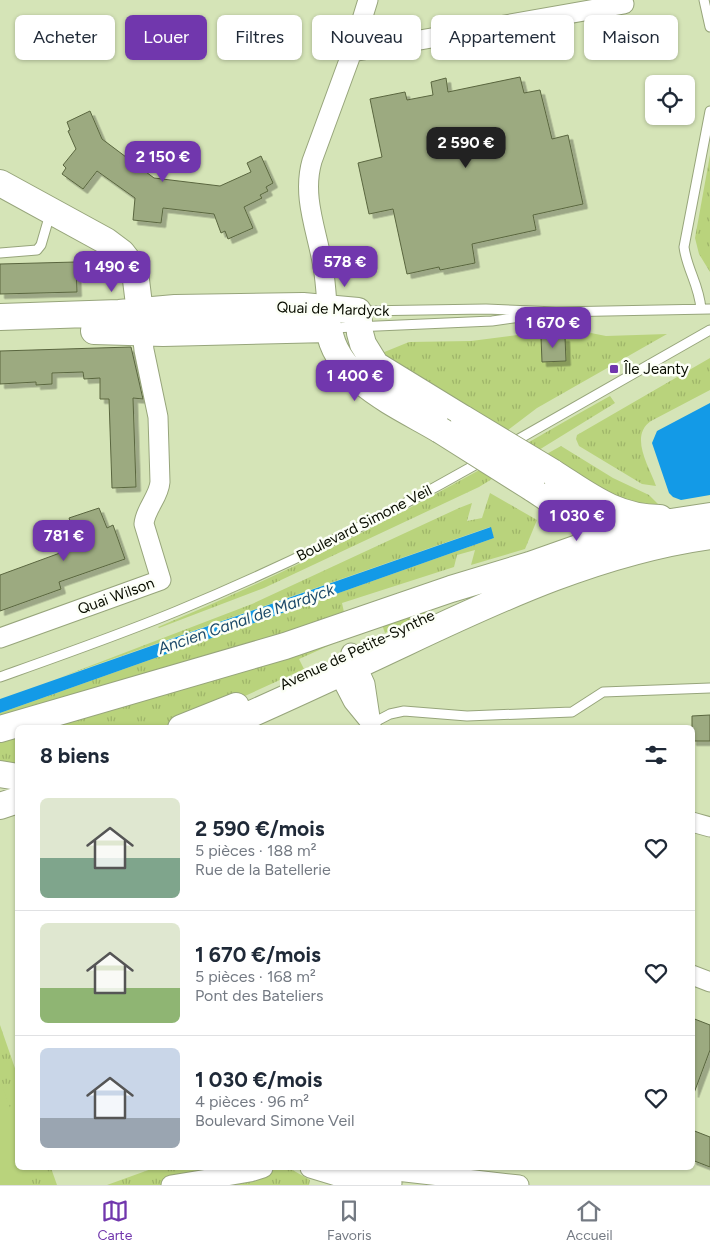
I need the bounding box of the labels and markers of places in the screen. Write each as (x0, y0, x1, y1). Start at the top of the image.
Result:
pin: 2 590 € (420, 126, 512, 169)
pin: 2 150 € (117, 140, 209, 183)
pin: 578 € (310, 246, 380, 288)
pin: 1 490 € (66, 250, 158, 293)
pin: 1 670 € (507, 306, 599, 349)
pin: 1 400 € (309, 360, 401, 402)
place label: Île Jeanty (623, 360, 689, 378)
marker: Île Jeanty (608, 363, 620, 375)
pin: 1 030 € (531, 500, 623, 542)
pin: 781 € (29, 520, 99, 562)

